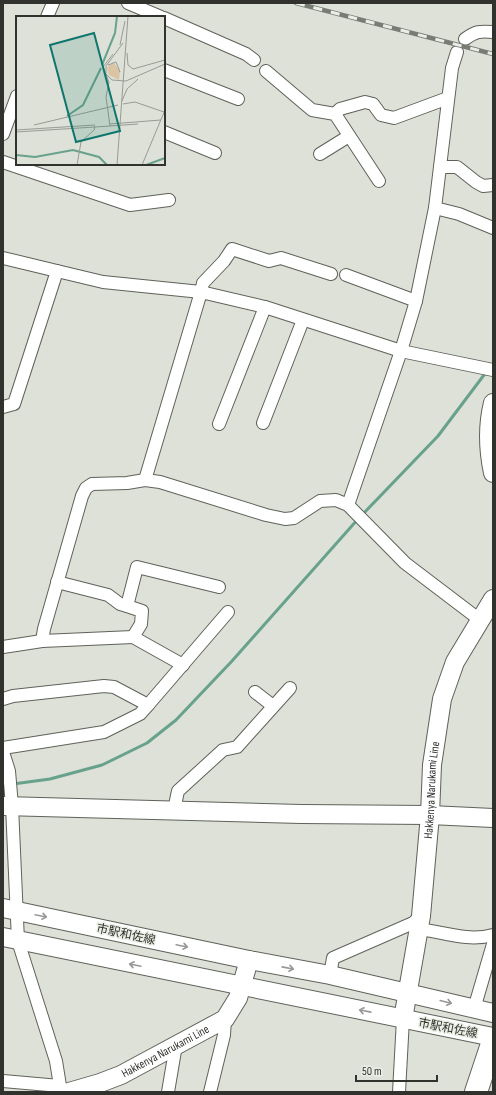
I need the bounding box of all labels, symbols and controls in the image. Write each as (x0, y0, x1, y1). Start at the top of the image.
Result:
inset map (16, 16, 165, 165)
street label: Hakkenya Narukami Line (421, 740, 444, 839)
one-way arrow (34, 912, 47, 920)
street label: 市駅和佐線 (95, 921, 157, 948)
one-way arrow (175, 942, 188, 950)
one-way arrow (129, 960, 142, 968)
one-way arrow (281, 964, 294, 972)
one-way arrow (439, 999, 452, 1007)
one-way arrow (359, 1007, 372, 1015)
street label: 市駅和佐線 (417, 1015, 479, 1042)
street label: Hakkenya Narukami Line (119, 1022, 212, 1081)
scale bar (356, 1057, 437, 1083)
text: 50 m (362, 1064, 382, 1079)

